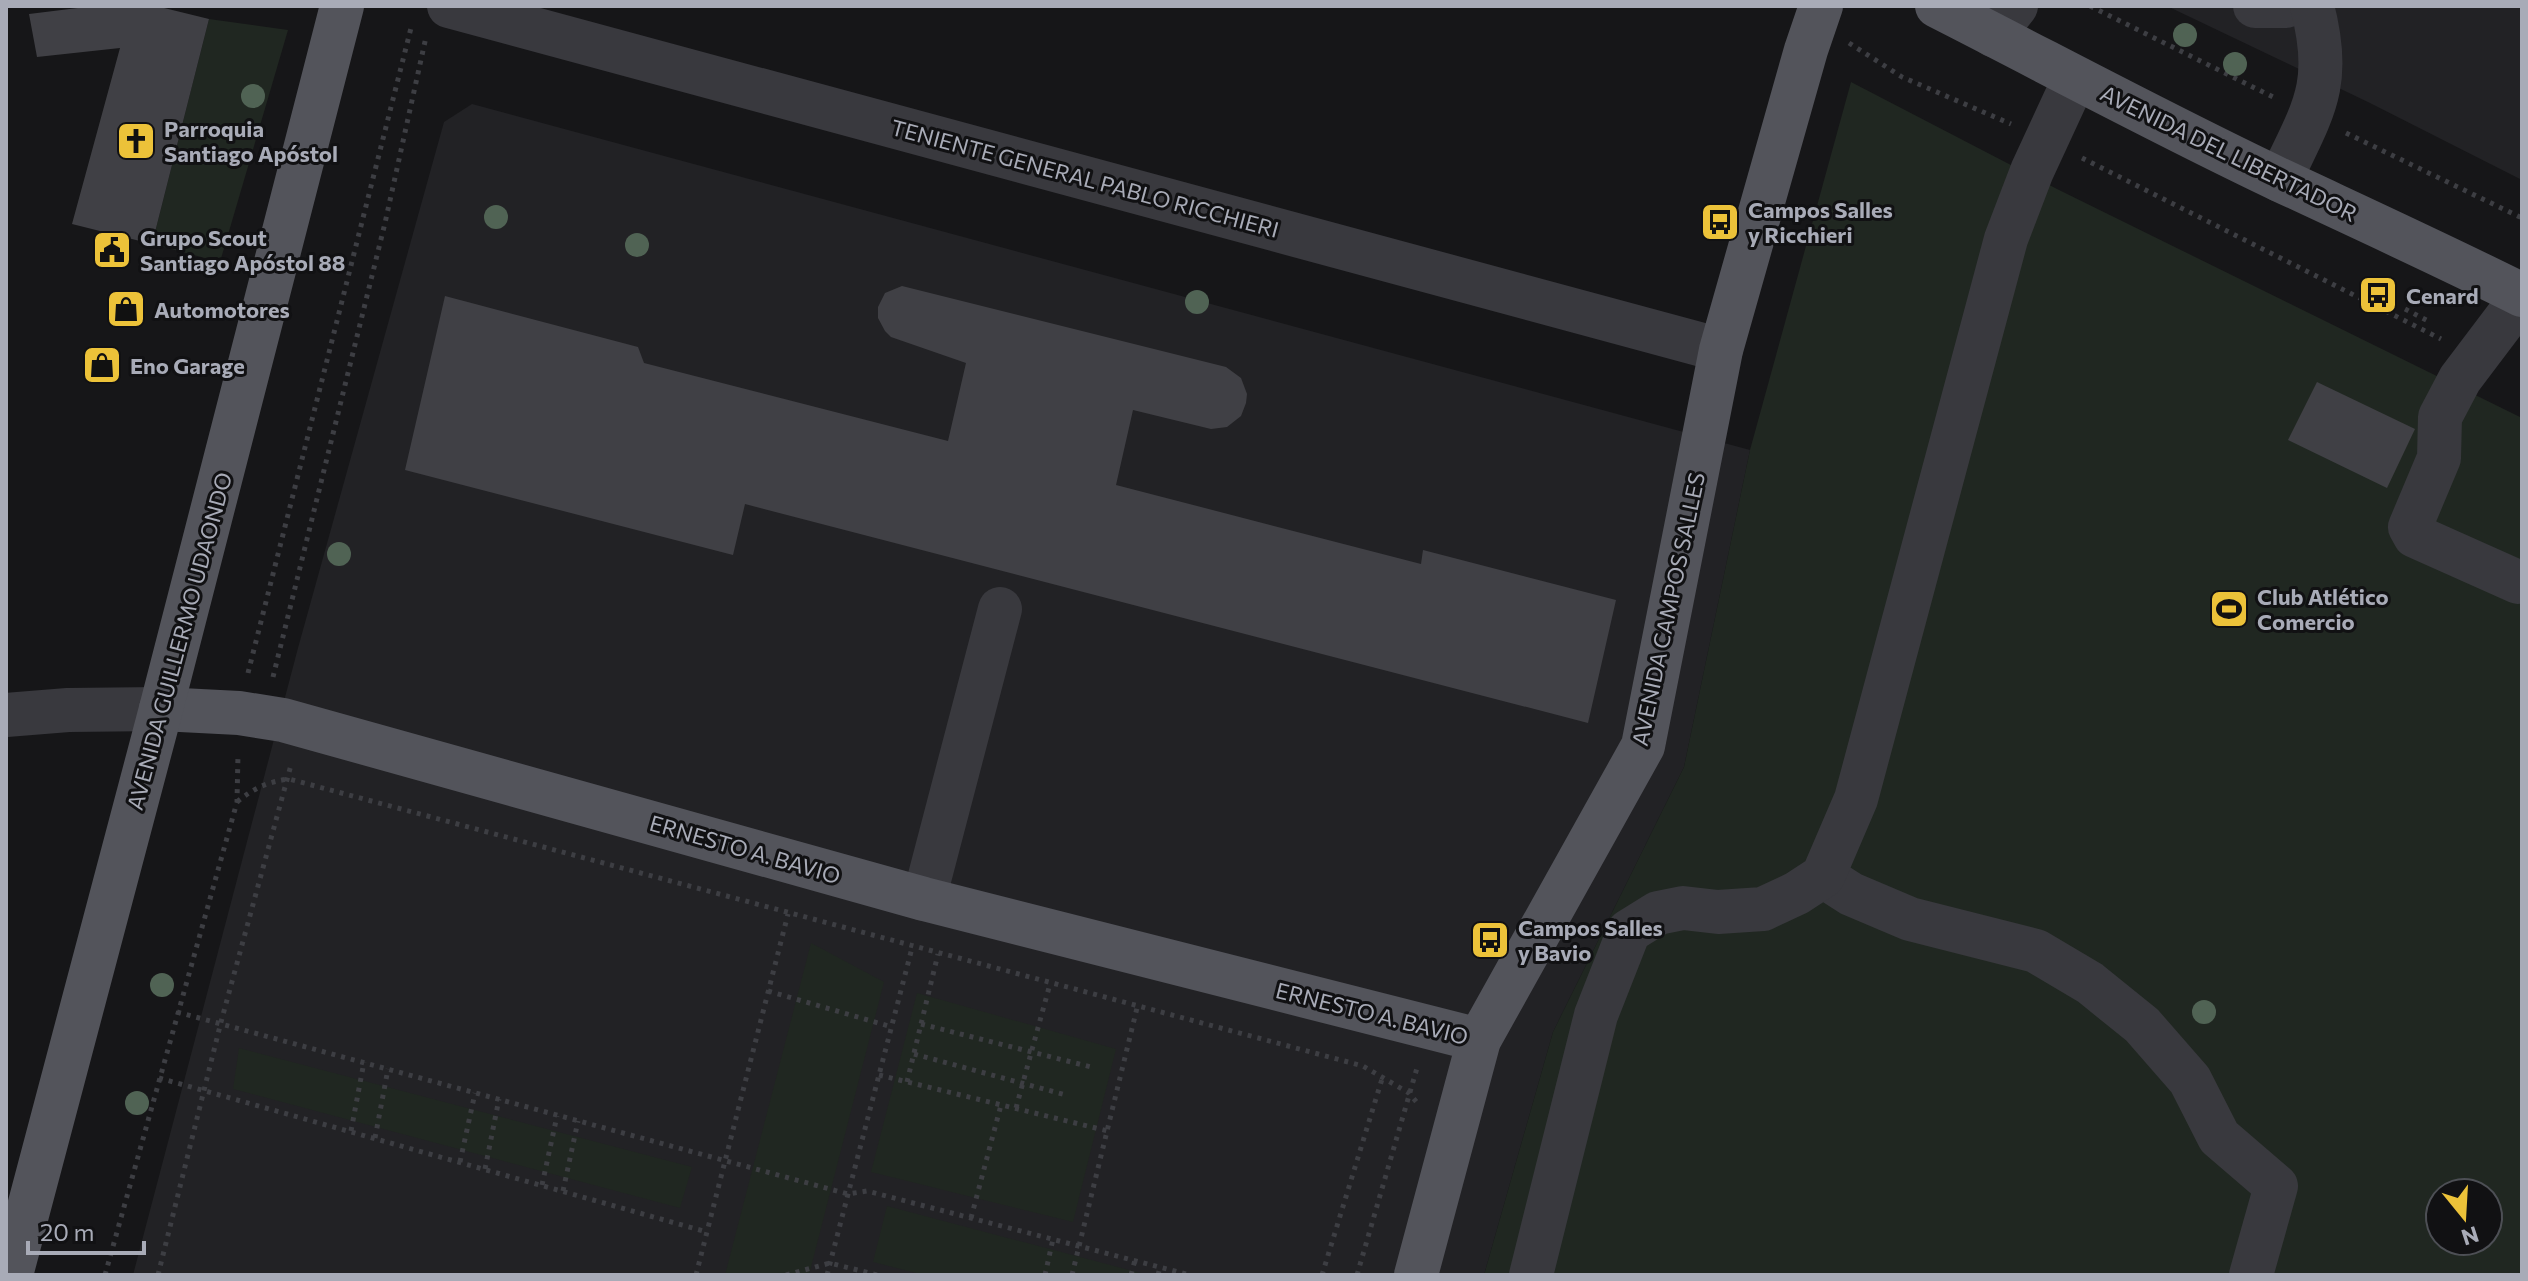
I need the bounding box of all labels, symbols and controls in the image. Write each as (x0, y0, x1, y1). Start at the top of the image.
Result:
street label: AVENIDA DEL LIBERTADOR (2096, 79, 2362, 227)
street label: TENIENTE GENERAL PABLO RICCHIERI (888, 113, 1282, 243)
place label: Parroquia Santiago Apóstol (164, 115, 338, 167)
church icon: Parroquia Santiago Apóstol (115, 120, 157, 162)
place label: Campos Salles y Ricchieri (1748, 196, 1893, 248)
bus stop icon: Campos Salles y Ricchieri (1699, 201, 1741, 243)
place label: Grupo Scout Santiago Apóstol 88 (140, 224, 345, 276)
public building icon: Grupo Scout Santiago Apóstol 88 (91, 229, 133, 271)
bus stop icon: Cenard (2357, 274, 2399, 316)
place label: Cenard (2406, 282, 2479, 309)
shop icon: Automotores (105, 288, 147, 330)
place label: Automotores (154, 296, 290, 323)
shop icon: Eno Garage (81, 344, 123, 386)
place label: Eno Garage (130, 352, 245, 379)
street label: AVENIDA GUILLERMO UDAONDO (121, 469, 237, 813)
street label: AVENIDA CAMPOS SALLES (1626, 470, 1710, 748)
place label: Club Atlético Comercio (2257, 583, 2389, 635)
sports icon: Club Atlético Comercio (2208, 588, 2250, 630)
street label: ERNESTO A. BAVIO (647, 809, 843, 889)
place label: Campos Salles y Bavio (1518, 914, 1663, 966)
bus stop icon: Campos Salles y Bavio (1469, 919, 1511, 961)
street label: ERNESTO A. BAVIO (1273, 976, 1471, 1050)
north arrow (2424, 1177, 2504, 1257)
scale bar (28, 1205, 144, 1255)
text: 20 m (40, 1217, 94, 1246)
text: N (2458, 1221, 2482, 1252)

